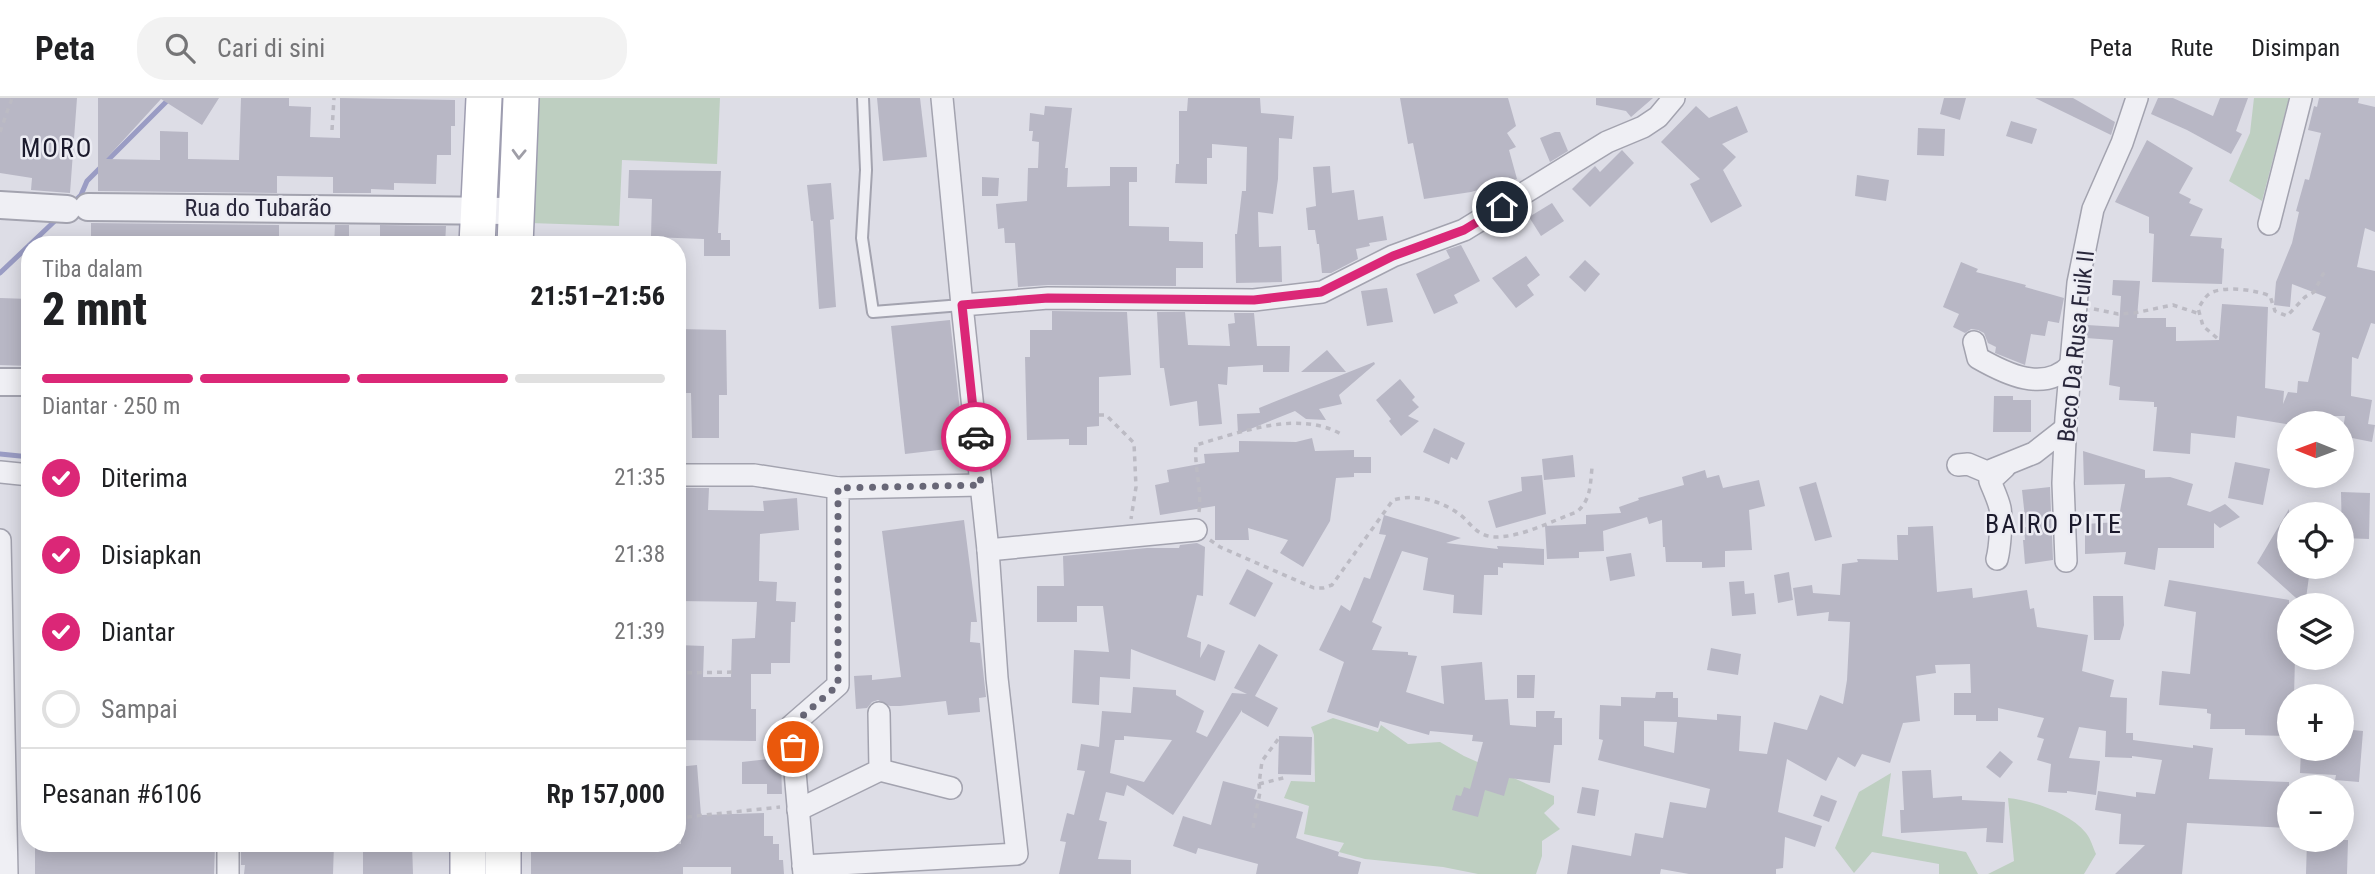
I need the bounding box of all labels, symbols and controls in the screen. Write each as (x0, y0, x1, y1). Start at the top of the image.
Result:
search box (137, 17, 627, 80)
text: Peta (35, 29, 95, 68)
icon: search (161, 29, 199, 67)
text: Cari di sini (217, 33, 325, 63)
text: Peta (2090, 34, 2133, 62)
text: Rute (2171, 34, 2213, 62)
text: Disimpan (2251, 34, 2340, 62)
district label: MORO (21, 133, 93, 163)
one-way arrow (511, 149, 526, 160)
pin (1472, 177, 1532, 237)
icon: home (1483, 188, 1521, 226)
street label: Rua do Tubarão (184, 194, 332, 222)
street label: Beco Da Rusa Fuik II (2052, 249, 2100, 443)
text: Tiba dalam (42, 256, 143, 283)
text: 21:51–21:56 (531, 281, 665, 311)
text: 2 mnt (42, 282, 147, 336)
text: Diantar · 250 m (42, 393, 180, 420)
courier (941, 402, 1011, 472)
north arrow (2277, 411, 2354, 488)
map controls (2277, 411, 2354, 852)
icon: car (957, 418, 995, 456)
icon: check (42, 459, 80, 497)
text: Diterima (101, 463, 188, 493)
text: 21:35 (614, 464, 665, 491)
button: locate (2277, 502, 2354, 579)
district label: BAIRO PITE (1985, 509, 2123, 539)
icon: check (42, 536, 80, 574)
text: Disiapkan (101, 540, 202, 570)
text: 21:38 (614, 541, 665, 568)
button: layers (2277, 593, 2354, 670)
icon: check (42, 613, 80, 651)
text: Diantar (101, 617, 175, 647)
text: 21:39 (614, 618, 665, 645)
button: + (2277, 684, 2354, 761)
text: Sampai (101, 694, 178, 724)
pin (763, 717, 823, 777)
icon: bag (774, 728, 812, 766)
button: − (2277, 775, 2354, 852)
text: Pesanan #6106 (42, 779, 202, 809)
text: Rp 157,000 (547, 779, 665, 809)

